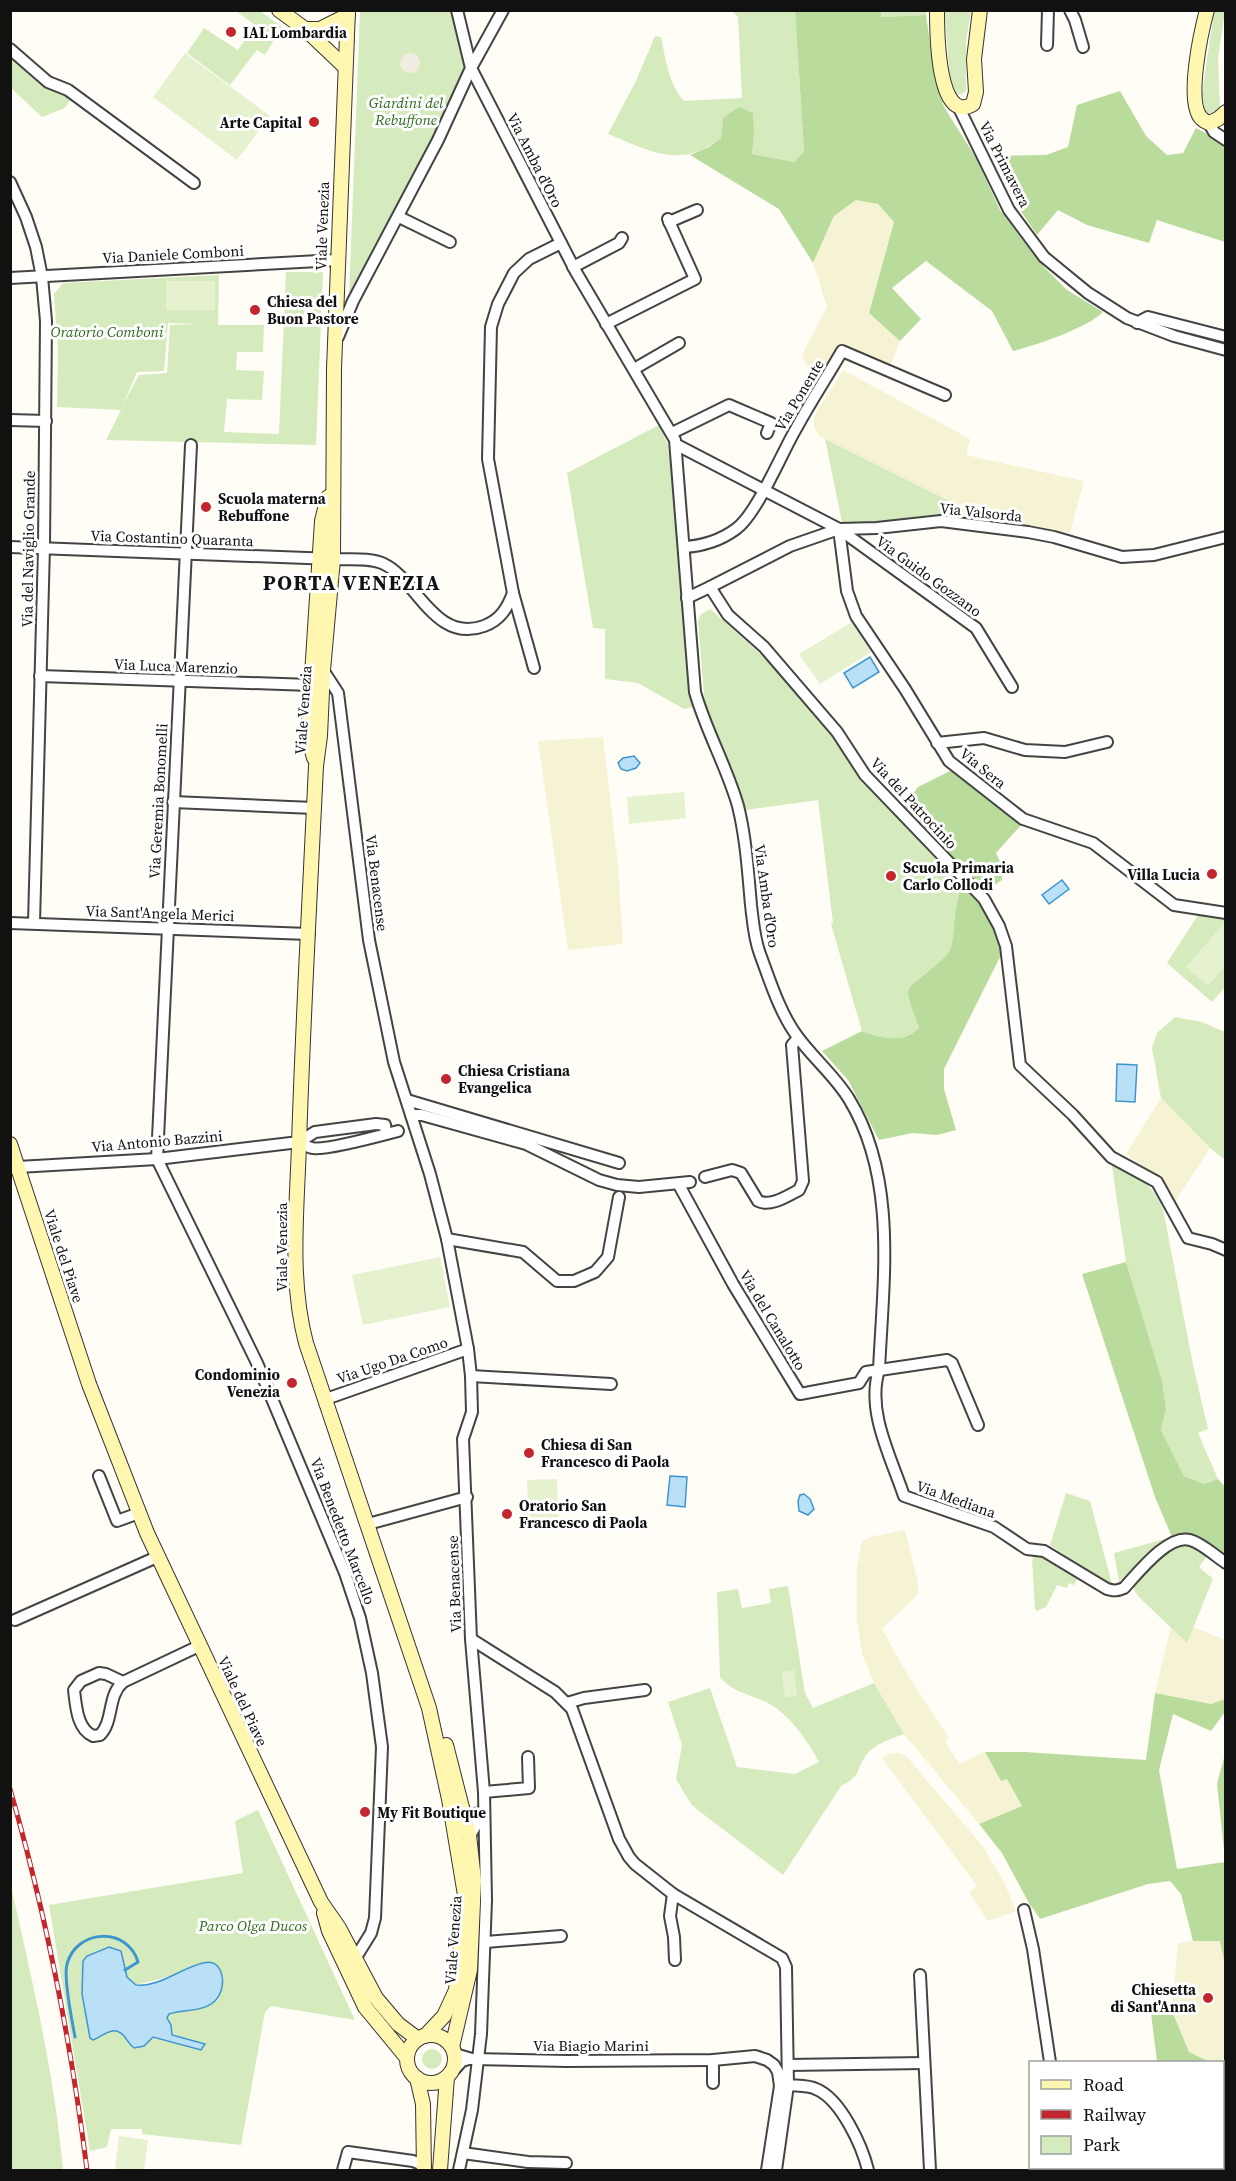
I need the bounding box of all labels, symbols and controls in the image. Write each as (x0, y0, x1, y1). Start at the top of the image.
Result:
place label: IAL Lombardia (243, 22, 348, 43)
marker: IAL Lombardia (224, 25, 238, 39)
park label: Giardini del Rebuffone (369, 92, 444, 130)
street label: Via Amba d'Oro (502, 109, 568, 211)
place label: Arte Capital (219, 112, 302, 133)
marker: Arte Capital (307, 115, 321, 129)
street label: Via Primavera (974, 117, 1036, 211)
street label: Viale Venezia (310, 181, 334, 271)
street label: Via Daniele Comboni (102, 240, 244, 268)
place label: Chiesa del Buon Pastore (267, 291, 359, 329)
marker: Chiesa del Buon Pastore (248, 303, 262, 317)
park label: Oratorio Comboni (51, 321, 164, 342)
street label: Via Ponente (769, 355, 829, 435)
street label: Via del Naviglio Grande (16, 470, 40, 628)
place label: Scuola materna Rebuffone (218, 488, 327, 526)
street label: Via Valsorda (939, 497, 1024, 527)
marker: Scuola materna Rebuffone (199, 500, 213, 514)
street label: Via Costantino Quaranta (90, 525, 254, 551)
street label: Via Guido Gozzano (872, 530, 986, 622)
district label: PORTA VENEZIA (263, 568, 441, 597)
street label: Via Luca Marenzio (114, 653, 238, 679)
street label: Viale Venezia (289, 664, 317, 755)
street label: Via Geremia Bonomelli (143, 723, 173, 879)
street label: Via Sera (955, 743, 1011, 794)
street label: Via del Patrocinio (866, 752, 962, 854)
street label: Via Benacense (361, 833, 393, 933)
street label: Via Amba d'Oro (749, 843, 785, 949)
place label: Scuola Primaria Carlo Collodi (903, 857, 1015, 895)
place label: Villa Lucia (1127, 864, 1201, 885)
marker: Villa Lucia (1205, 867, 1219, 881)
marker: Scuola Primaria Carlo Collodi (884, 869, 898, 883)
street label: Via Sant'Angela Merici (85, 900, 235, 926)
place label: Chiesa Cristiana Evangelica (458, 1060, 571, 1098)
marker: Chiesa Cristiana Evangelica (439, 1072, 453, 1086)
street label: Via Antonio Bazzini (91, 1125, 223, 1157)
street label: Viale Venezia (271, 1202, 292, 1292)
street label: Viale del Piave (39, 1207, 89, 1306)
street label: Via del Canalotto (735, 1266, 811, 1374)
street label: Via Ugo Da Como (334, 1331, 450, 1389)
place label: Condominio Venezia (195, 1364, 281, 1402)
marker: Condominio Venezia (285, 1376, 299, 1390)
place label: Chiesa di San Francesco di Paola (541, 1434, 670, 1472)
marker: Chiesa di San Francesco di Paola (522, 1446, 536, 1460)
street label: Via Benedetto Marcello (305, 1454, 381, 1608)
street label: Via Mediana (913, 1475, 999, 1523)
place label: Oratorio San Francesco di Paola (519, 1495, 648, 1533)
marker: Oratorio San Francesco di Paola (500, 1507, 514, 1521)
street label: Via Benacense (442, 1535, 466, 1633)
street label: Viale del Piave (213, 1653, 273, 1750)
place label: My Fit Boutique (377, 1802, 486, 1823)
marker: My Fit Boutique (358, 1805, 372, 1819)
street label: Viale Venezia (439, 1894, 467, 1985)
park label: Parco Olga Ducos (198, 1915, 308, 1936)
place label: Chiesetta di Sant'Anna (1110, 1979, 1197, 2017)
marker: Chiesetta di Sant'Anna (1201, 1991, 1215, 2005)
street label: Via Biagio Marini (533, 2035, 649, 2056)
legend (1029, 2061, 1224, 2169)
text: Road (1083, 2072, 1124, 2097)
text: Railway (1083, 2102, 1147, 2127)
text: Park (1083, 2132, 1120, 2157)

